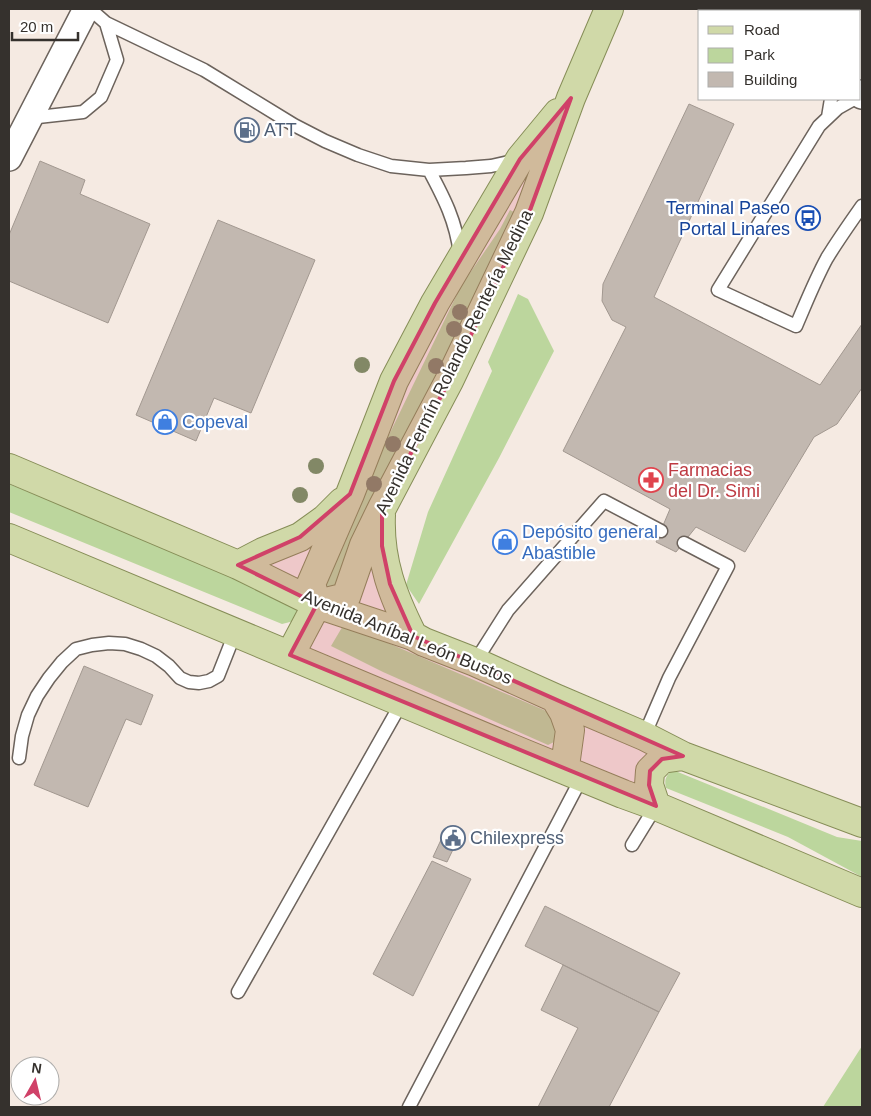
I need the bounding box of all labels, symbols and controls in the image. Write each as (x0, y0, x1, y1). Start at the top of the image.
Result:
scale bar (12, 10, 79, 42)
legend (698, 10, 861, 100)
text: 20 m (20, 18, 53, 35)
text: Road (744, 21, 780, 38)
text: Park (744, 46, 775, 63)
text: Building (744, 71, 797, 88)
fuel station icon: ATT (234, 117, 260, 143)
place label: ATT (264, 120, 297, 140)
place label: Terminal Paseo Portal Linares (666, 198, 790, 239)
street label: Avenida Fermín Rolando Rentería Medina (371, 205, 537, 518)
bus stop icon: Terminal Paseo Portal Linares (795, 205, 821, 231)
shop icon: Copeval (152, 409, 178, 435)
place label: Copeval (182, 412, 248, 432)
place label: Farmacias del Dr. Simi (668, 460, 760, 501)
pharmacy icon: Farmacias del Dr. Simi (638, 467, 664, 493)
place label: Depósito general Abastible (522, 522, 658, 563)
shop icon: Depósito general Abastible (492, 529, 518, 555)
street label: Avenida Aníbal León Bustos (299, 586, 515, 688)
public building icon: Chilexpress (440, 825, 466, 851)
place label: Chilexpress (470, 828, 564, 848)
north arrow (10, 1056, 60, 1106)
text: N (31, 1059, 43, 1077)

